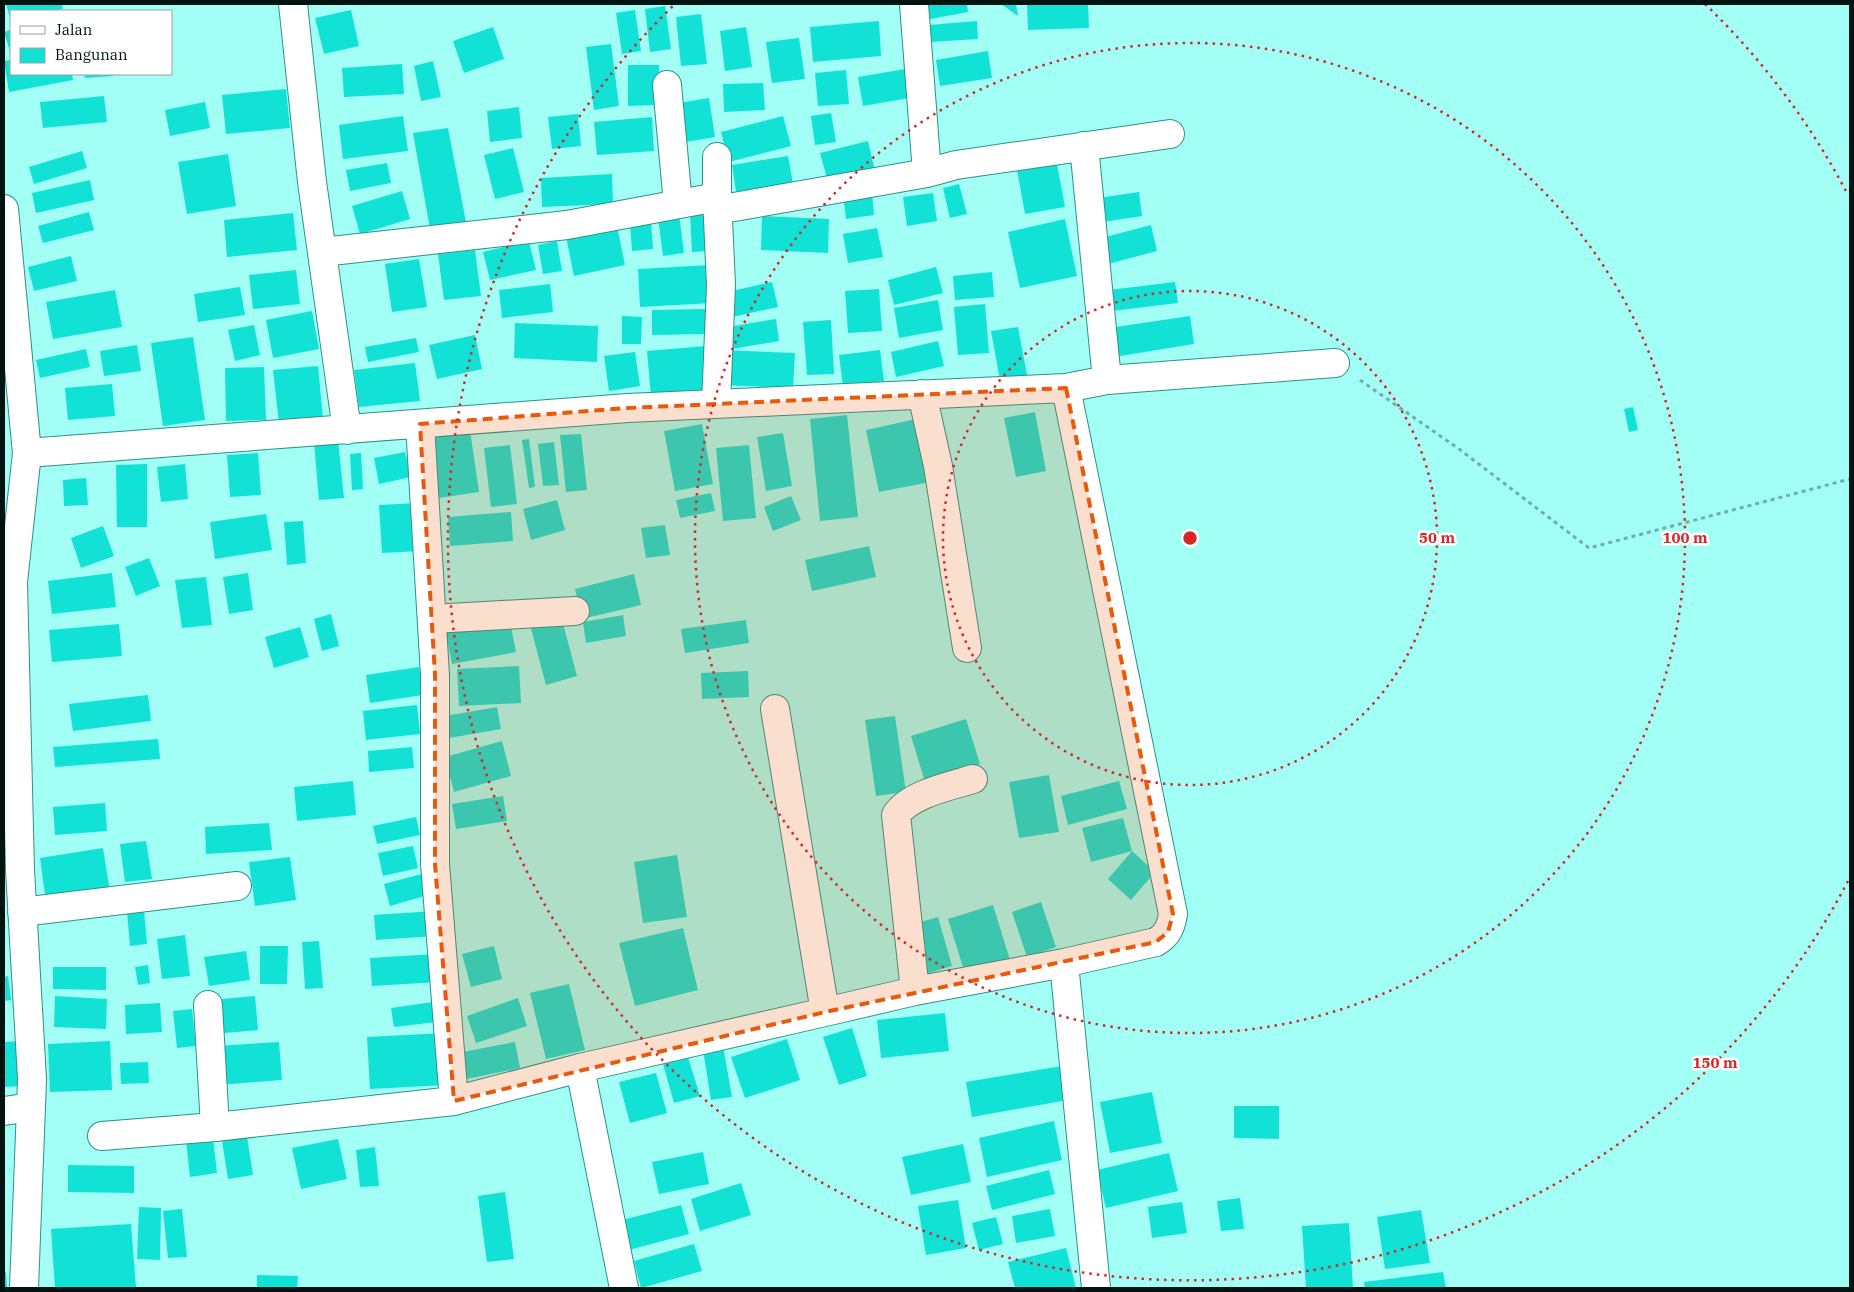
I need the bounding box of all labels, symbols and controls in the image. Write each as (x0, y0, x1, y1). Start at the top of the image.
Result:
legend (10, 10, 172, 75)
text: Jalan (55, 20, 93, 39)
text: Bangunan (55, 45, 128, 64)
text: 50 m (1419, 528, 1455, 547)
text: 100 m (1662, 528, 1708, 547)
centre of rings (1181, 529, 1199, 547)
text: 150 m (1692, 1053, 1738, 1072)

